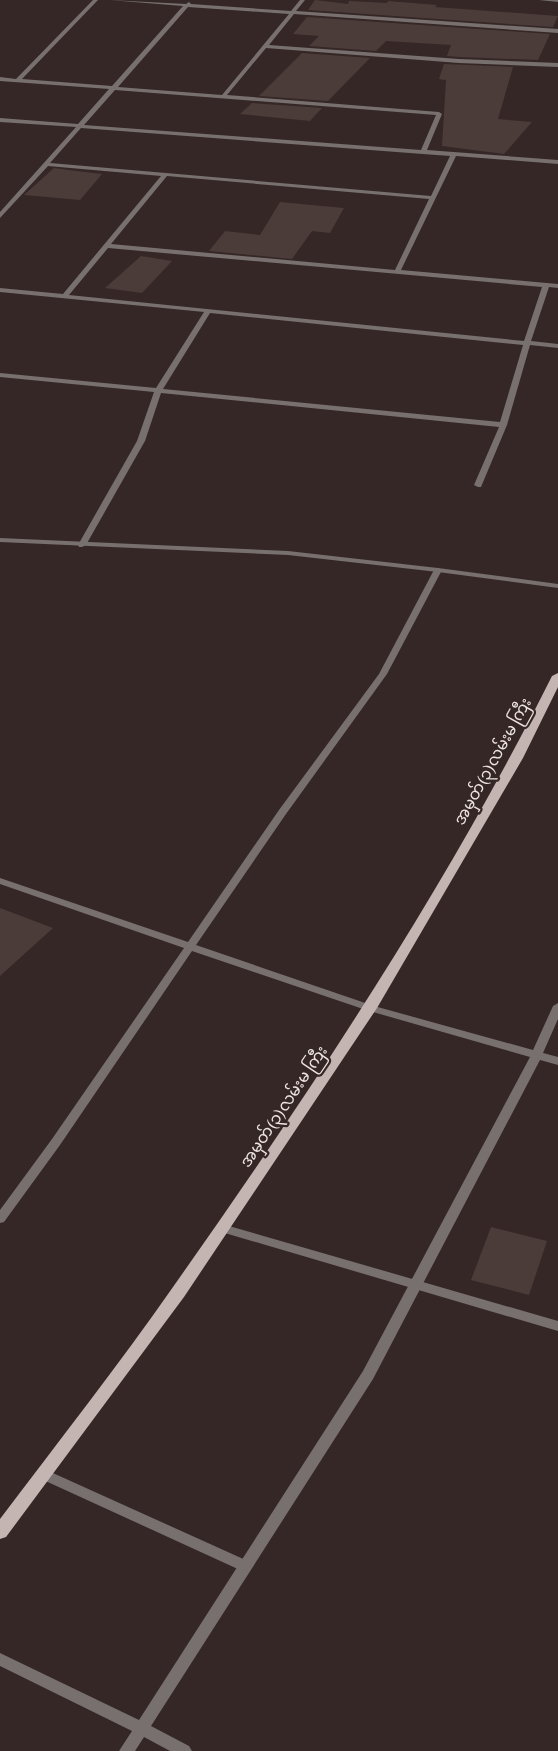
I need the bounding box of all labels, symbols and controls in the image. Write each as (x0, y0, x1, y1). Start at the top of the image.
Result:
street label: အမှတ်(၃)လမ်းမ ကြီး (448, 693, 540, 831)
street label: အမှတ်(၃)လမ်းမ ကြီး (234, 1041, 335, 1173)

